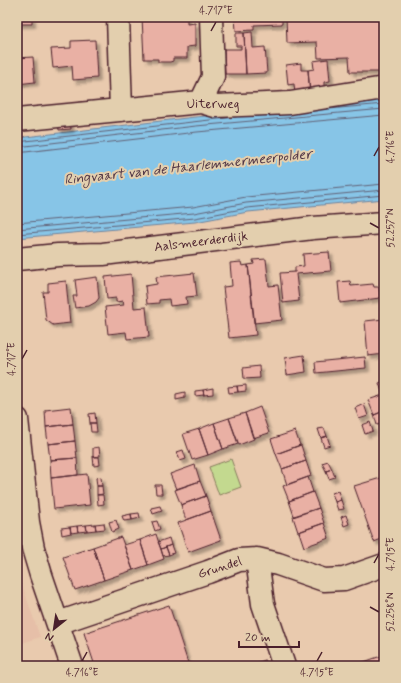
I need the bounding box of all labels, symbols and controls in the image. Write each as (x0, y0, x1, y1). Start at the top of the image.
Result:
text: 4.717°E (199, 4, 233, 18)
street label: Uiterweg (187, 96, 239, 113)
text: 4.716°E (384, 131, 398, 163)
water label: Ringvaart van de Haarlemmermeerpolder (63, 145, 315, 191)
text: 52.257°N (384, 208, 398, 248)
street label: Aalsmeerderdijk (153, 228, 249, 256)
text: 4.717°E (5, 342, 19, 376)
text: 4.715°E (384, 537, 398, 571)
street label: Grundel (196, 553, 244, 583)
text: 52.258°N (384, 592, 398, 632)
north arrow (34, 609, 74, 649)
scale bar (239, 623, 299, 649)
text: N (43, 629, 56, 645)
text: 20 m (245, 630, 271, 646)
text: 4.716°E (66, 666, 98, 680)
text: 4.715°E (300, 666, 334, 680)

